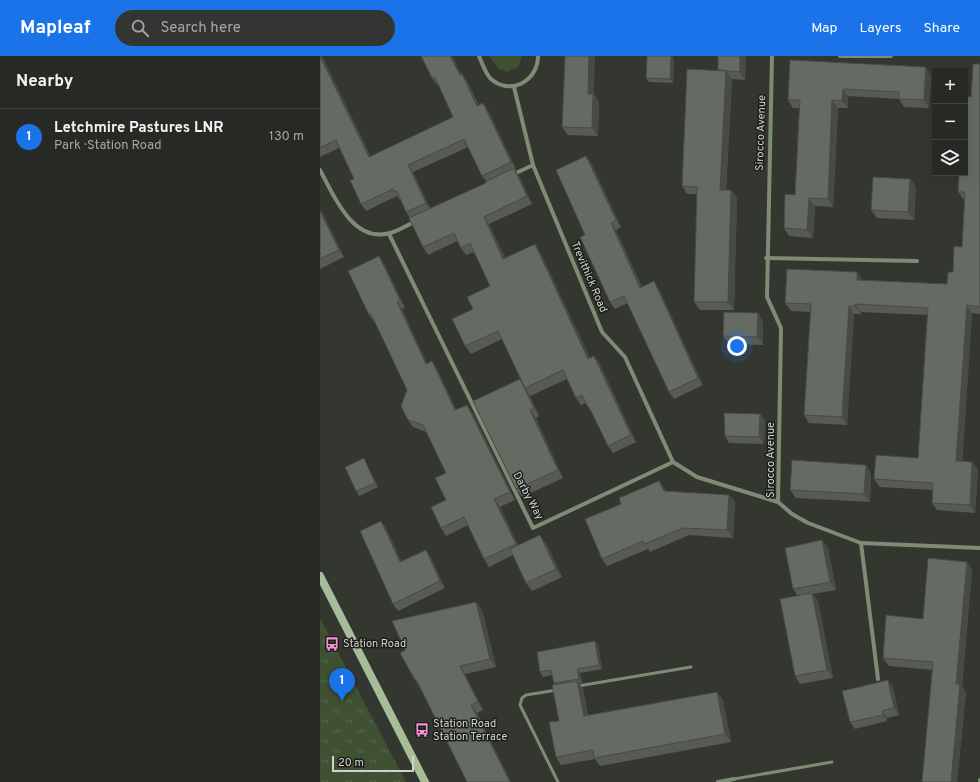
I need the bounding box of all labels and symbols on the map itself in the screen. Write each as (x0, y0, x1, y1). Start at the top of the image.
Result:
street label: Sirocco Avenue (753, 95, 769, 171)
street label: Trevithick Road (568, 239, 610, 315)
your location (727, 336, 747, 356)
street label: Sirocco Avenue (764, 422, 778, 498)
street label: Darby Way (510, 470, 547, 523)
bus stop icon: Station Road (324, 636, 340, 652)
place label: Station Road (343, 637, 406, 651)
pin: 1 (329, 668, 355, 701)
place label: Station Road Station Terrace (433, 717, 508, 744)
bus stop icon: Station Road Station Terrace (414, 722, 430, 738)
scale bar (332, 754, 414, 773)

